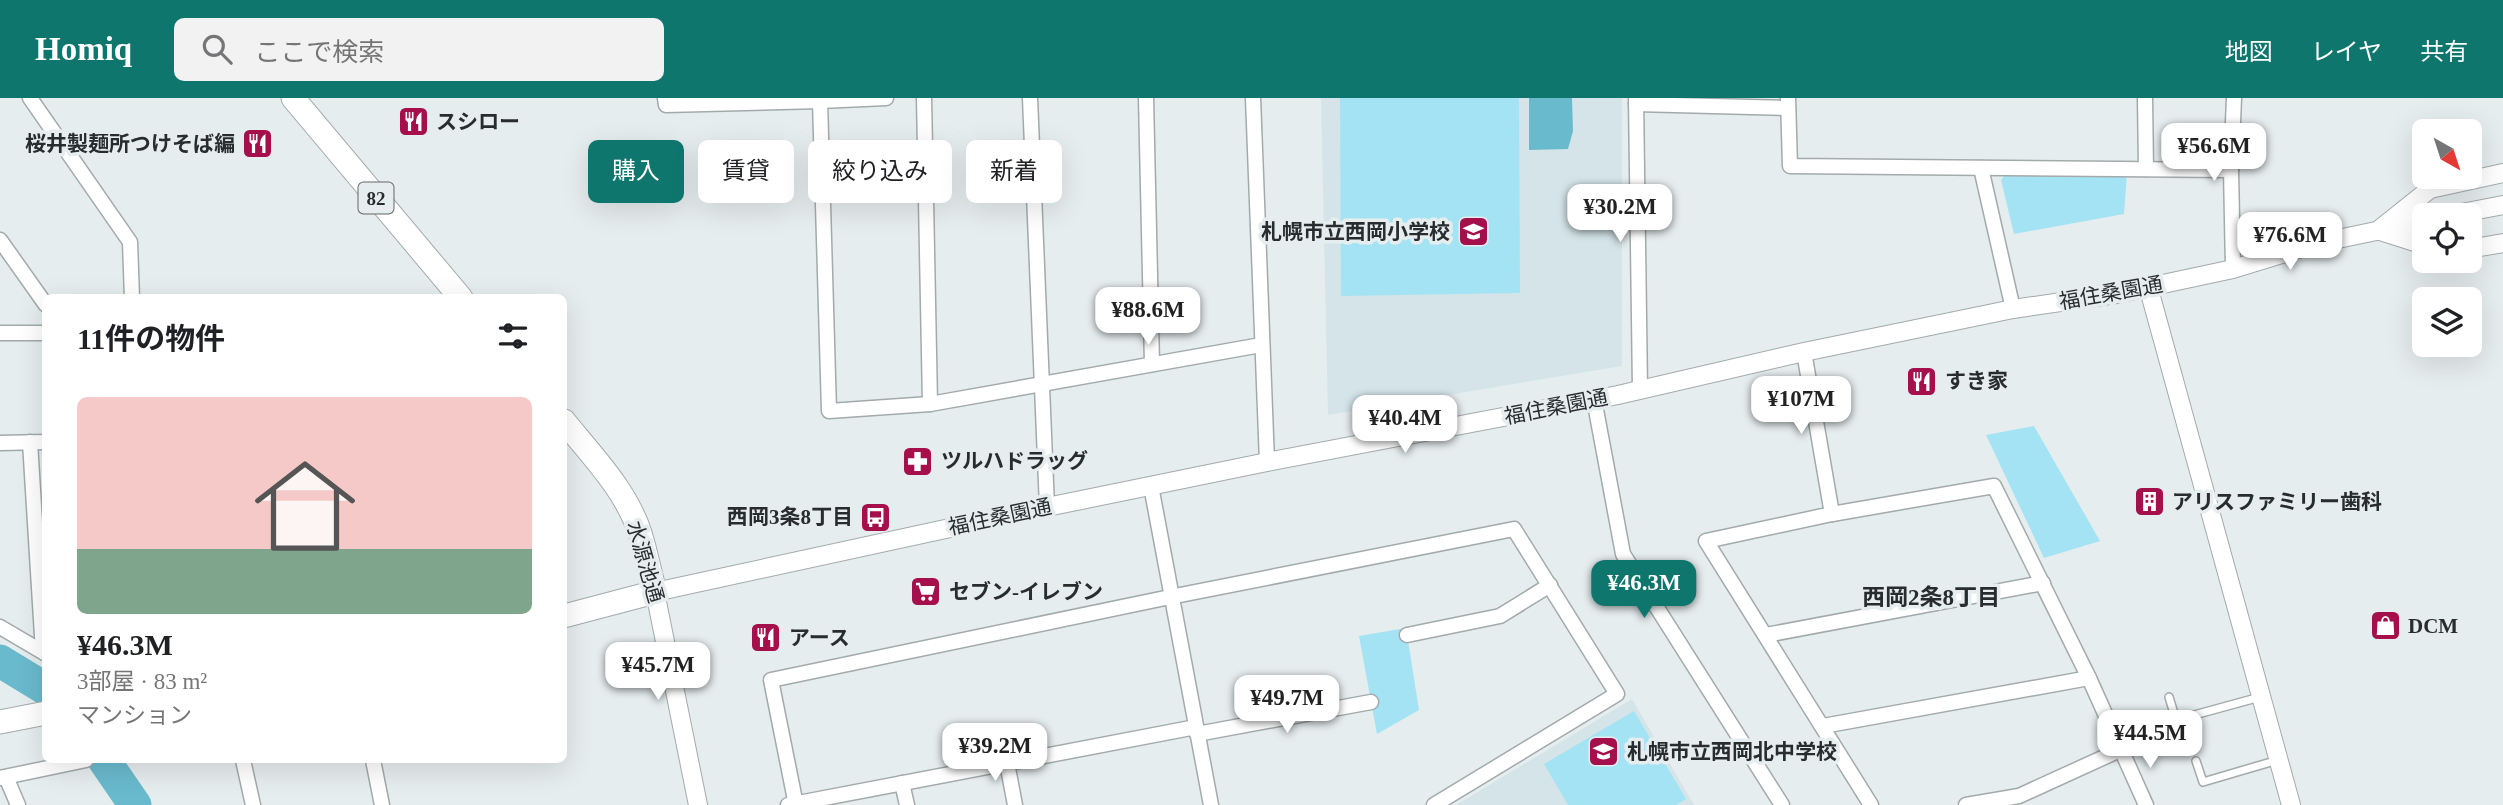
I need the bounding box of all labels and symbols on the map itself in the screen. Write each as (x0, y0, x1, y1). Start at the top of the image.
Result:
restaurant icon: スシロー (396, 105, 430, 139)
place label: スシロー (436, 110, 520, 134)
north arrow (2412, 119, 2482, 189)
pin: ¥56.6M (2157, 123, 2271, 183)
restaurant icon: 桜井製麺所つけそば編 (241, 127, 275, 161)
place label: 桜井製麺所つけそば編 (25, 132, 235, 156)
road number: 82 (358, 183, 394, 214)
pin: ¥30.2M (1563, 184, 1677, 244)
pin: ¥76.6M (2233, 212, 2347, 272)
school or university icon: 札幌市立西岡小学校 (1456, 215, 1490, 249)
place label: 札幌市立西岡小学校 (1261, 220, 1450, 244)
street label: 福住桑園通 (2057, 272, 2165, 314)
pin: ¥88.6M (1091, 288, 1205, 347)
restaurant icon: すき家 (1905, 364, 1939, 398)
place label: すき家 (1945, 369, 2008, 393)
pin: ¥107M (1752, 376, 1850, 436)
street label: 福住桑園通 (1502, 385, 1610, 429)
pin: ¥40.4M (1348, 396, 1462, 455)
pharmacy icon: ツルハドラッグ (901, 444, 935, 478)
place label: ツルハドラッグ (941, 449, 1088, 473)
building icon: アリスファミリー歯科 (2132, 485, 2166, 519)
place label: アリスファミリー歯科 (2172, 490, 2382, 514)
street label: 福住桑園通 (946, 494, 1054, 540)
bus stop icon: 西岡3条8丁目 (859, 500, 893, 534)
place label: 西岡3条8丁目 (727, 505, 853, 529)
street label: 水源池通 (622, 518, 668, 606)
pin: ¥46.3M (1587, 560, 1701, 620)
supermarket icon: セブン-イレブン (909, 575, 943, 609)
place label: セブン-イレブン (949, 580, 1103, 604)
district label: 西岡2条8丁目 (1862, 585, 2000, 610)
shop icon: DCM (2368, 609, 2402, 643)
place label: DCM (2408, 614, 2458, 638)
restaurant icon: アース (749, 621, 783, 655)
place label: アース (789, 626, 850, 650)
pin: ¥45.7M (601, 642, 715, 702)
pin: ¥49.7M (1230, 676, 1344, 735)
pin: ¥44.5M (2093, 710, 2207, 770)
pin: ¥39.2M (938, 724, 1052, 783)
school or university icon: 札幌市立西岡北中学校 (1587, 735, 1621, 769)
place label: 札幌市立西岡北中学校 (1627, 740, 1837, 764)

